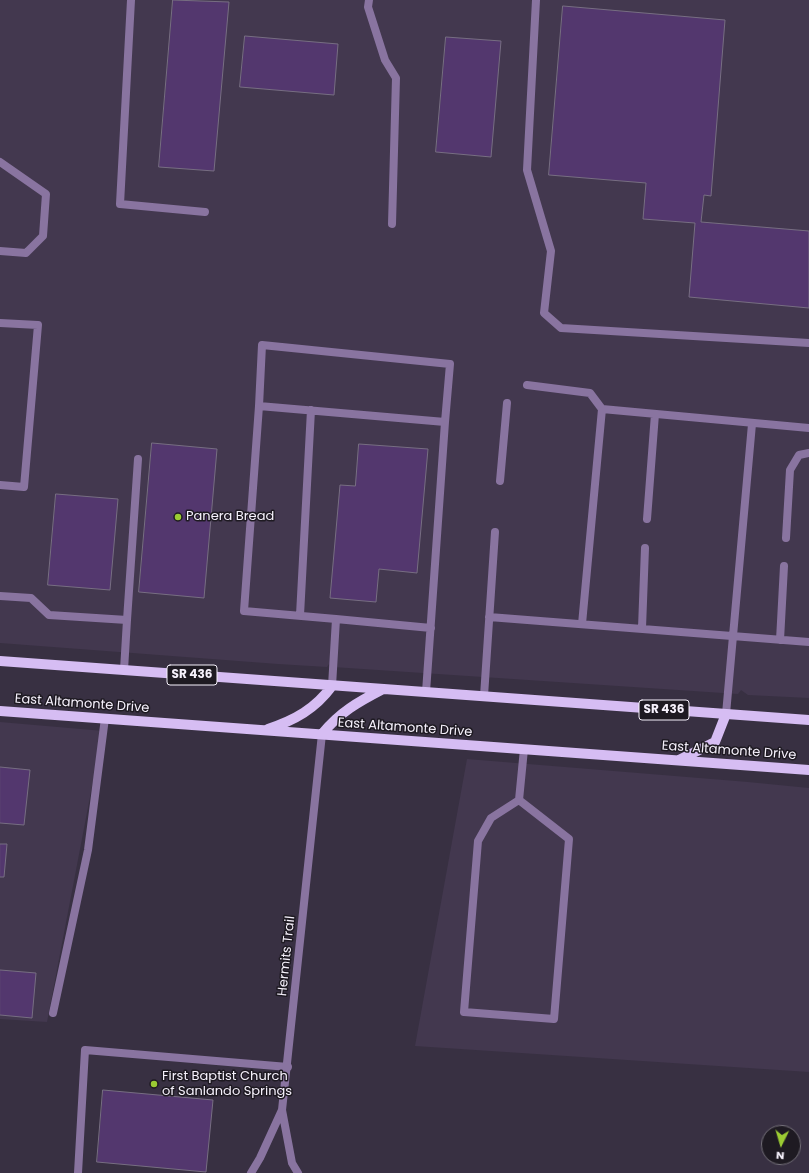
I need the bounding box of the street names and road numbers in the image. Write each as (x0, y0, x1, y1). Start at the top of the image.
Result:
road number: SR 436 (167, 665, 217, 685)
street label: East Altamonte Drive (14, 692, 150, 716)
road number: SR 436 (639, 700, 689, 720)
street label: East Altamonte Drive (337, 716, 473, 740)
street label: East Altamonte Drive (661, 739, 797, 763)
street label: Hermits Trail (275, 915, 299, 997)

